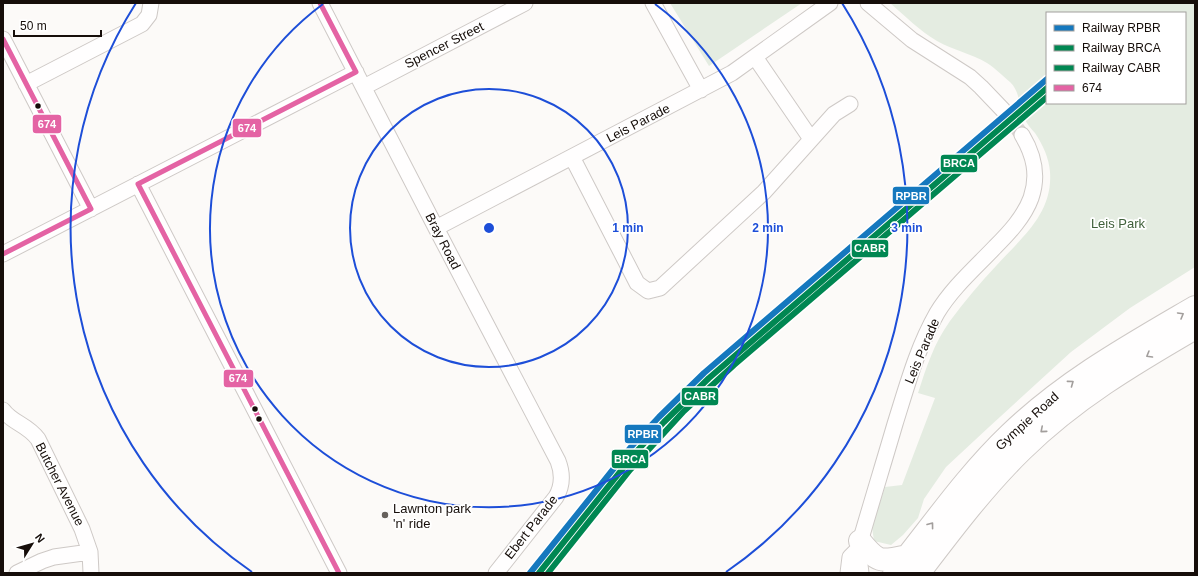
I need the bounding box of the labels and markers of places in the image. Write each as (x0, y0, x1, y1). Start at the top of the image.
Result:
unlabelled marker (33, 101, 43, 111)
centre of rings (482, 221, 496, 235)
unlabelled marker (250, 404, 260, 414)
unlabelled marker (254, 414, 264, 424)
place label: Lawnton park 'n' ride (393, 501, 472, 531)
marker: Lawnton park 'n' ride (380, 510, 390, 520)

